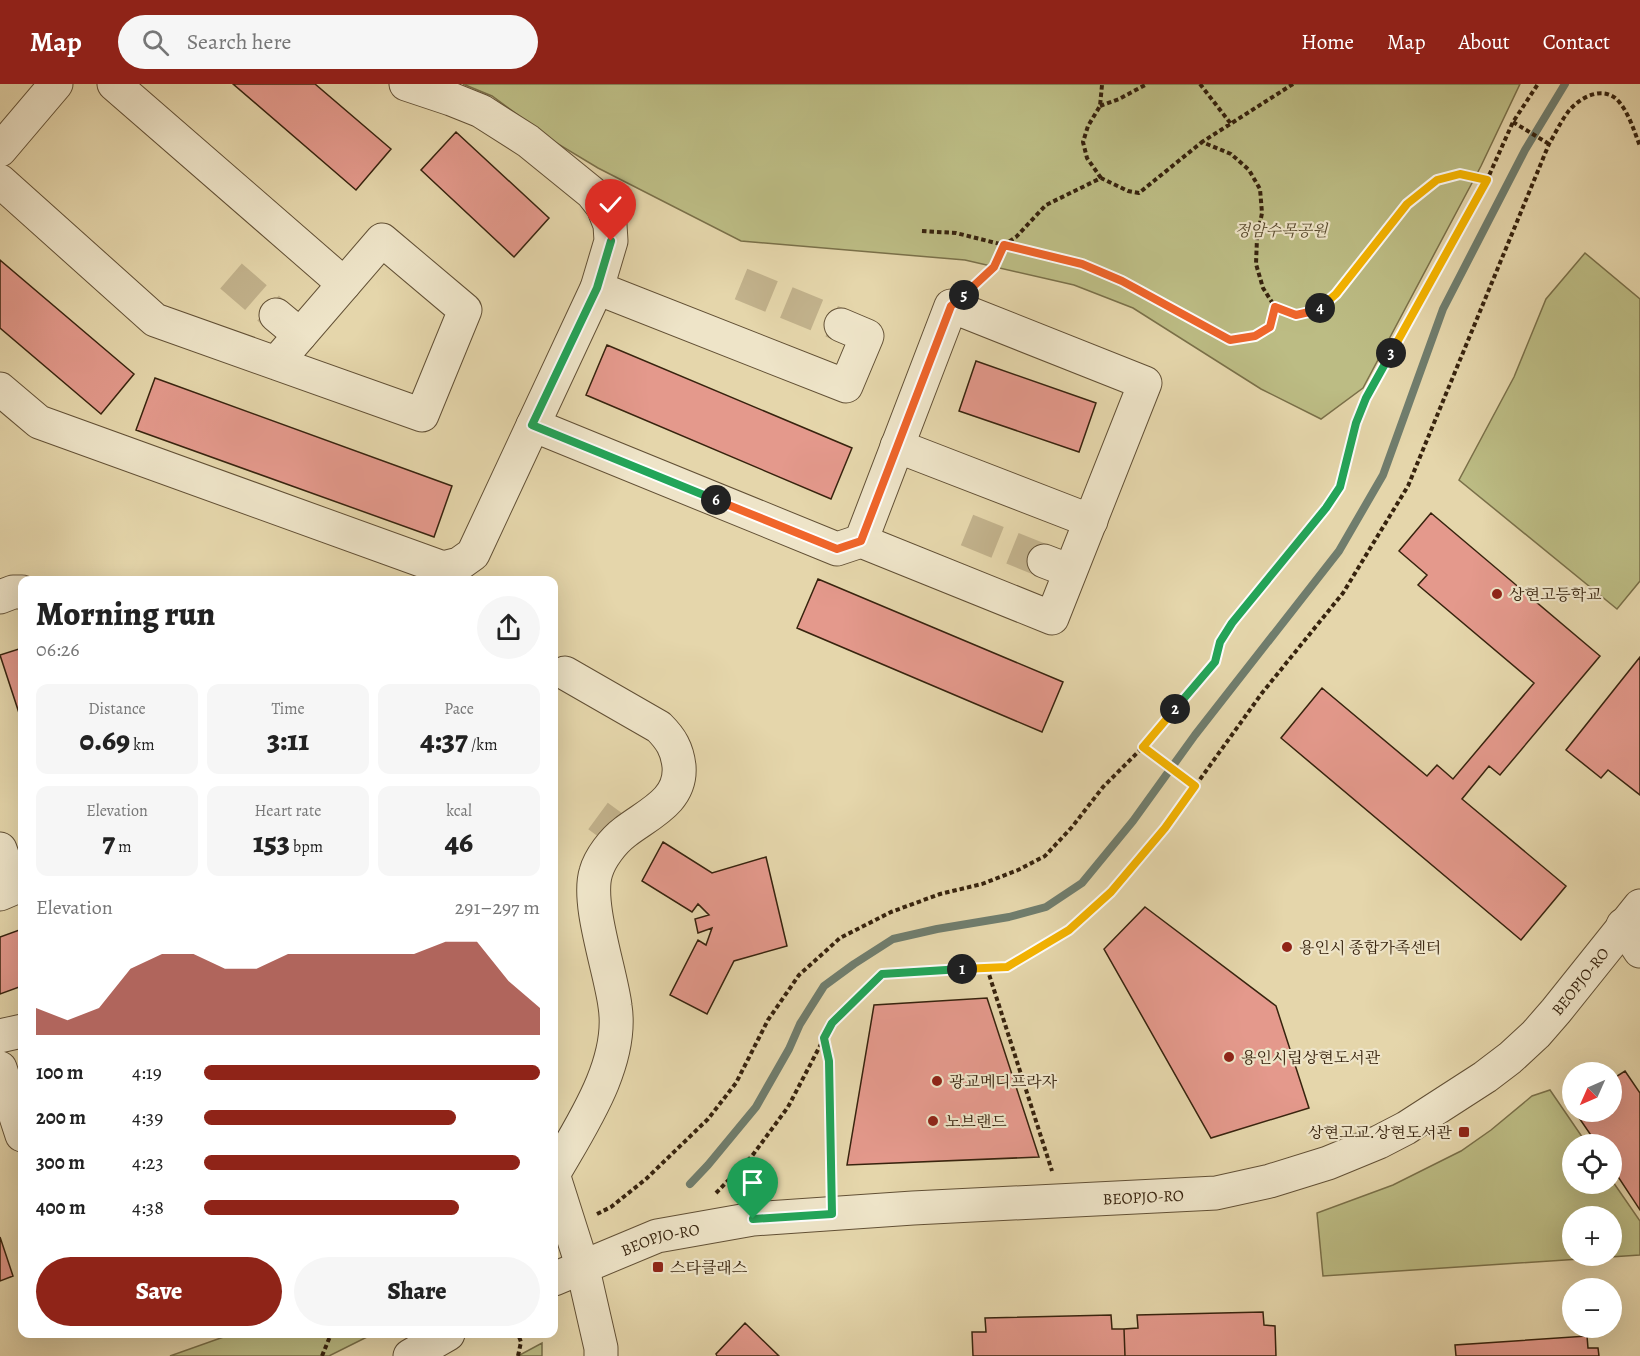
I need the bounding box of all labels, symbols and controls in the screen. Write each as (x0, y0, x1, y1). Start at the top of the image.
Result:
search box (118, 15, 538, 69)
text: Map (30, 23, 82, 61)
icon: search (139, 26, 172, 59)
text: Search here (187, 27, 291, 57)
text: Home (1301, 28, 1354, 56)
text: Map (1387, 28, 1425, 56)
text: About (1458, 28, 1510, 56)
text: Contact (1543, 28, 1610, 56)
pin (585, 179, 636, 241)
icon: check (594, 188, 627, 221)
park label: 정암수목공원 (1235, 220, 1329, 242)
pin: 5 (949, 280, 979, 310)
text: 5 (961, 284, 967, 306)
pin: 4 (1305, 293, 1335, 323)
text: 4 (1316, 297, 1324, 319)
pin: 3 (1376, 338, 1406, 368)
text: 3 (1388, 342, 1394, 364)
pin: 6 (701, 485, 731, 515)
text: 6 (712, 489, 720, 511)
place label: 상현고등학교 (1509, 584, 1602, 606)
marker: 상현고등학교 (1490, 587, 1504, 601)
text: Morning run (36, 591, 215, 636)
button: share (477, 596, 540, 659)
text: 06:26 (36, 636, 79, 663)
pin: 2 (1160, 694, 1190, 724)
text: Distance (88, 698, 146, 720)
text: Time (271, 698, 305, 720)
text: Pace (444, 698, 474, 720)
text: 2 (1171, 698, 1179, 720)
text: 0.69 (80, 720, 130, 760)
text: 3:11 (267, 720, 309, 760)
text: 4:37 (420, 720, 468, 760)
text: km (130, 734, 154, 756)
text: /km (468, 734, 498, 756)
text: Elevation (86, 800, 148, 822)
text: Heart rate (255, 800, 321, 822)
text: kcal (446, 800, 472, 822)
text: 7 (102, 822, 115, 862)
text: 153 (253, 822, 290, 862)
text: 46 (445, 822, 473, 862)
text: m (115, 836, 132, 858)
text: bpm (290, 836, 323, 858)
text: Elevation (36, 894, 113, 921)
text: 291–297 m (455, 894, 540, 921)
place label: 용인시 종합가족센터 (1299, 937, 1441, 959)
marker: 용인시 종합가족센터 (1280, 940, 1294, 954)
street label: BEOPJO-RO (1547, 943, 1615, 1020)
pin: 1 (947, 954, 977, 984)
text: 1 (959, 958, 965, 980)
place label: 용인시립상현도서관 (1241, 1047, 1381, 1069)
marker: 용인시립상현도서관 (1222, 1050, 1236, 1064)
text: 100 m (36, 1059, 84, 1086)
text: 4:19 (132, 1059, 162, 1086)
north arrow (1562, 1062, 1622, 1122)
map controls (1562, 1062, 1622, 1338)
place label: 광교메디프라자 (949, 1071, 1058, 1093)
marker: 광교메디프라자 (930, 1074, 944, 1088)
text: 200 m (36, 1104, 86, 1131)
text: 4:39 (132, 1104, 163, 1131)
place label: 노브랜드 (945, 1111, 1007, 1133)
marker: 노브랜드 (926, 1114, 940, 1128)
place label: 상현고교.상현도서관 (1308, 1122, 1453, 1144)
marker: 상현고교.상현도서관 (1457, 1125, 1471, 1139)
button: locate (1562, 1134, 1622, 1194)
text: 300 m (36, 1149, 85, 1176)
text: 4:23 (132, 1149, 164, 1176)
pin (727, 1157, 778, 1219)
icon: arrive (736, 1166, 769, 1199)
street label: BEOPJO-RO (1102, 1185, 1184, 1211)
text: 400 m (36, 1194, 86, 1221)
text: 4:38 (132, 1194, 164, 1221)
button: + (1562, 1206, 1622, 1266)
street label: BEOPJO-RO (618, 1219, 701, 1262)
button: Save (36, 1257, 282, 1326)
button: Share (294, 1257, 540, 1326)
place label: 스타클래스 (670, 1257, 748, 1279)
marker: 스타클래스 (651, 1260, 665, 1274)
button: − (1562, 1278, 1622, 1338)

